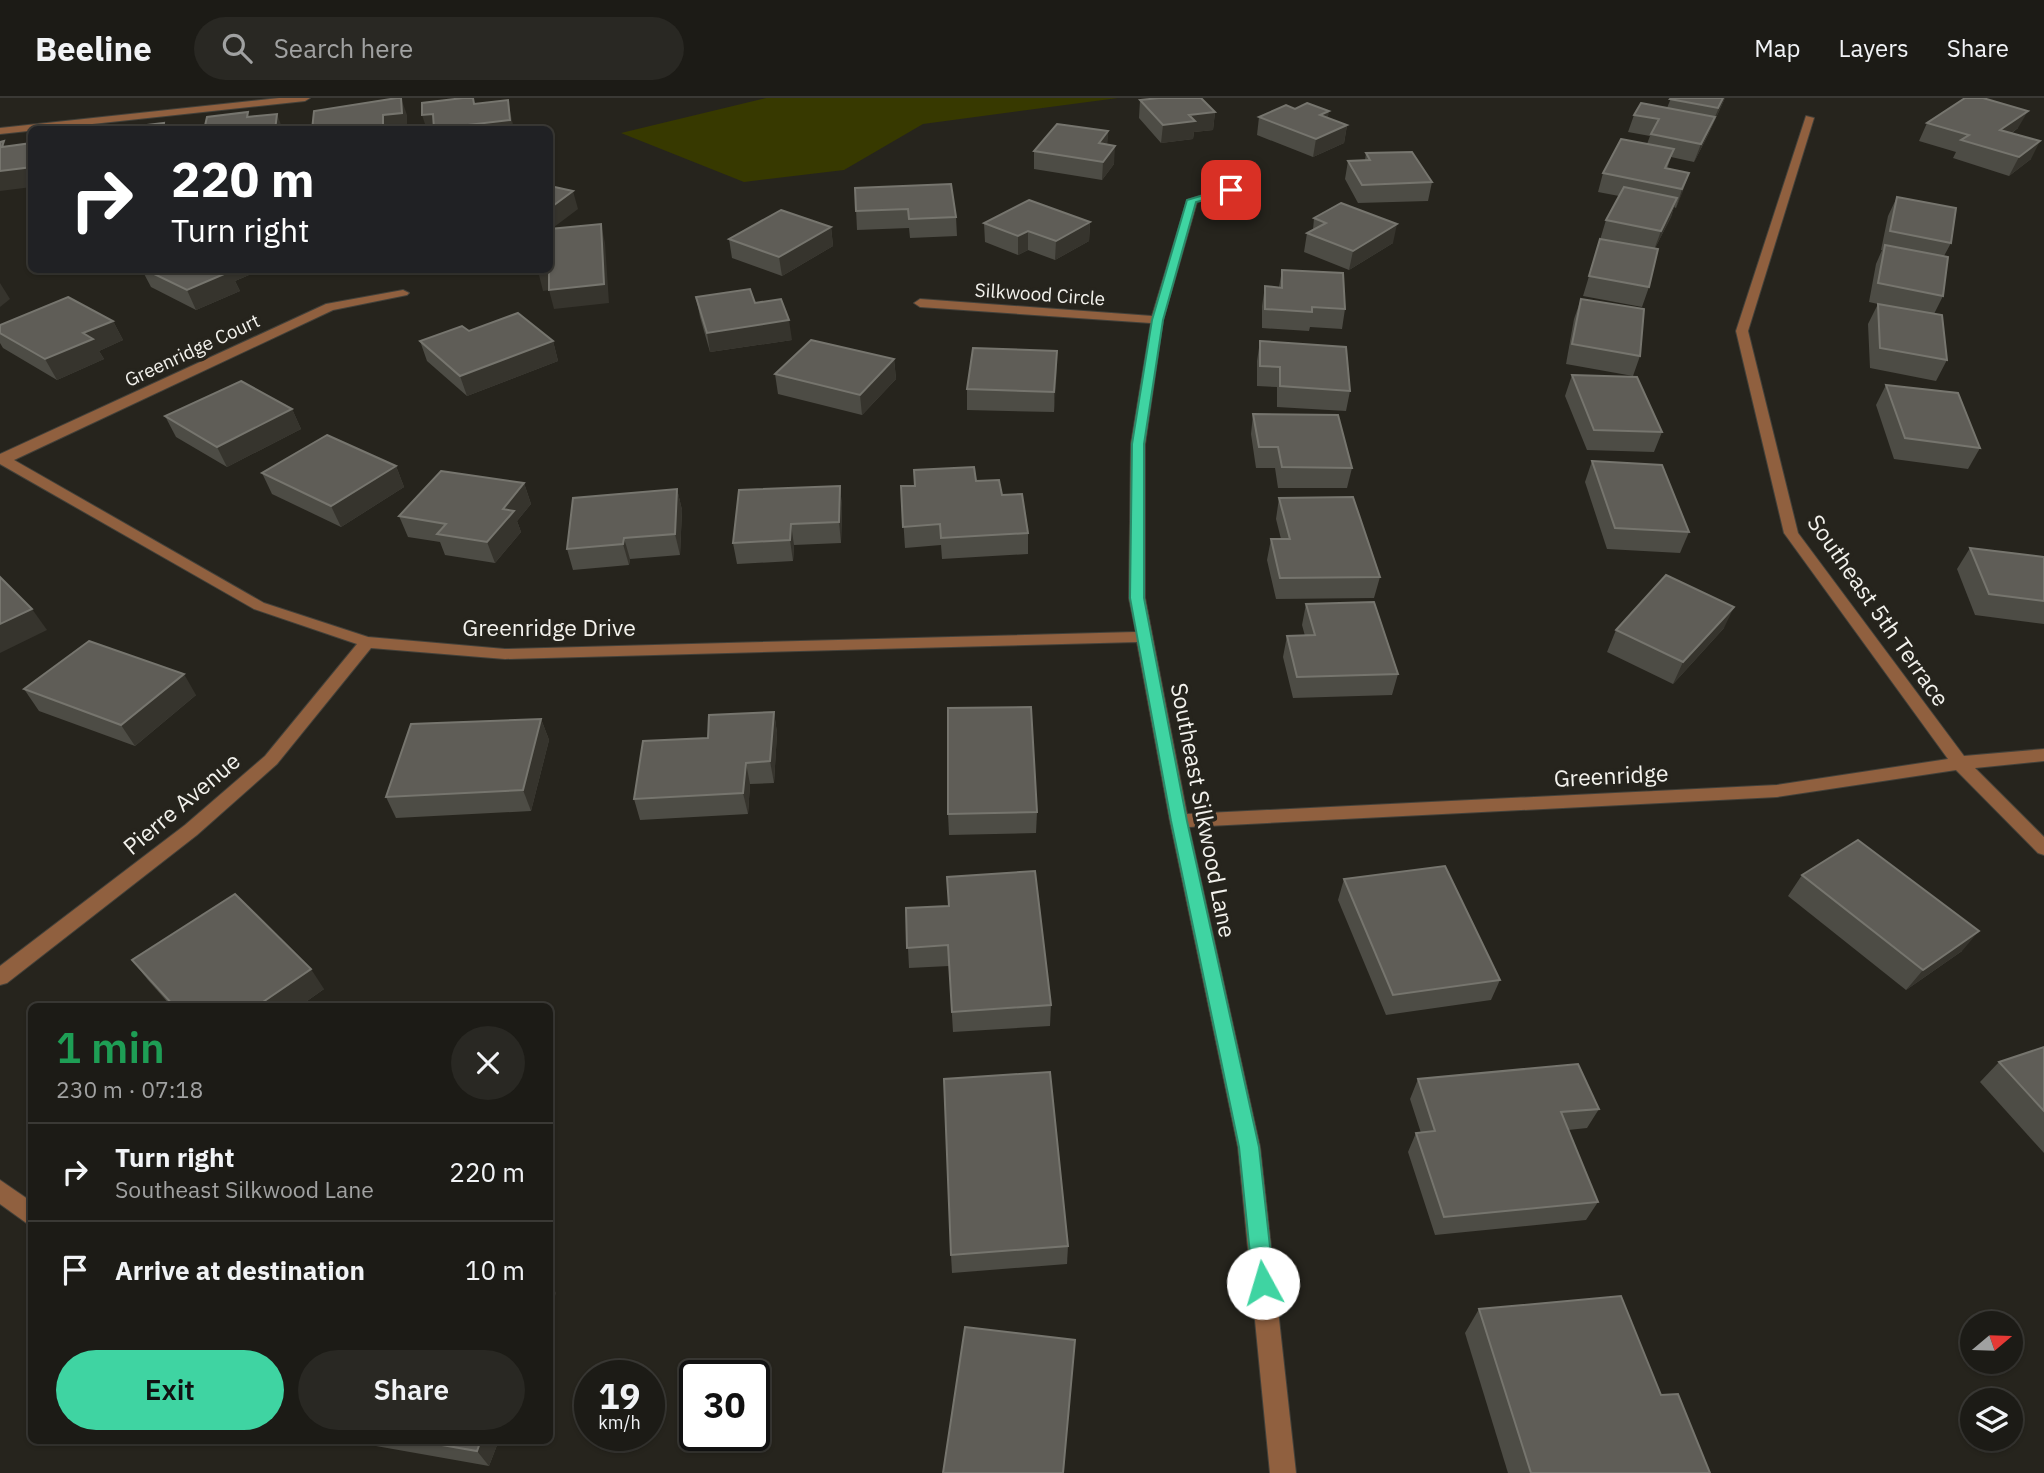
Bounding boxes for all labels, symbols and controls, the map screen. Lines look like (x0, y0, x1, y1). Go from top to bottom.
search box (194, 17, 684, 80)
text: Beeline (35, 27, 152, 70)
icon: search (218, 29, 256, 67)
text: Search here (274, 31, 413, 65)
text: Map (1754, 32, 1801, 64)
text: Layers (1839, 32, 1909, 64)
text: Share (1947, 32, 2009, 64)
text: 220 m (171, 147, 315, 210)
icon: right (56, 154, 147, 245)
pin (1201, 160, 1261, 220)
icon: arrive (1212, 171, 1250, 209)
text: Turn right (171, 209, 309, 251)
street label: Silkwood Circle (974, 277, 1106, 311)
street label: Greenridge Court (121, 308, 263, 392)
street label: Southeast 5th Terrace (1801, 508, 1957, 712)
street label: Greenridge Drive (462, 612, 636, 642)
street label: Southeast Silkwood Lane (1165, 680, 1243, 940)
street label: Pierre Avenue (116, 745, 246, 861)
street label: Greenridge (1553, 757, 1669, 793)
text: 1 min (56, 1020, 165, 1075)
button: close (451, 1026, 525, 1100)
text: 230 m · 07:18 (56, 1074, 203, 1104)
text: Turn right (115, 1140, 234, 1174)
icon: right (56, 1153, 94, 1191)
text: 220 m (449, 1155, 525, 1189)
text: Southeast Silkwood Lane (115, 1174, 374, 1204)
position arrow (1226, 1246, 1300, 1320)
icon: arrive (56, 1251, 94, 1289)
text: Arrive at destination (115, 1253, 365, 1287)
text: 10 m (465, 1253, 525, 1287)
north arrow (1960, 1311, 2023, 1374)
map controls (1960, 1311, 2023, 1451)
button: Exit (56, 1350, 284, 1430)
button: Share (298, 1350, 525, 1430)
speed limit sign: 30 (679, 1360, 770, 1451)
text: 19 (598, 1373, 641, 1419)
button: layers (1960, 1388, 2023, 1451)
text: km/h (598, 1411, 641, 1434)

